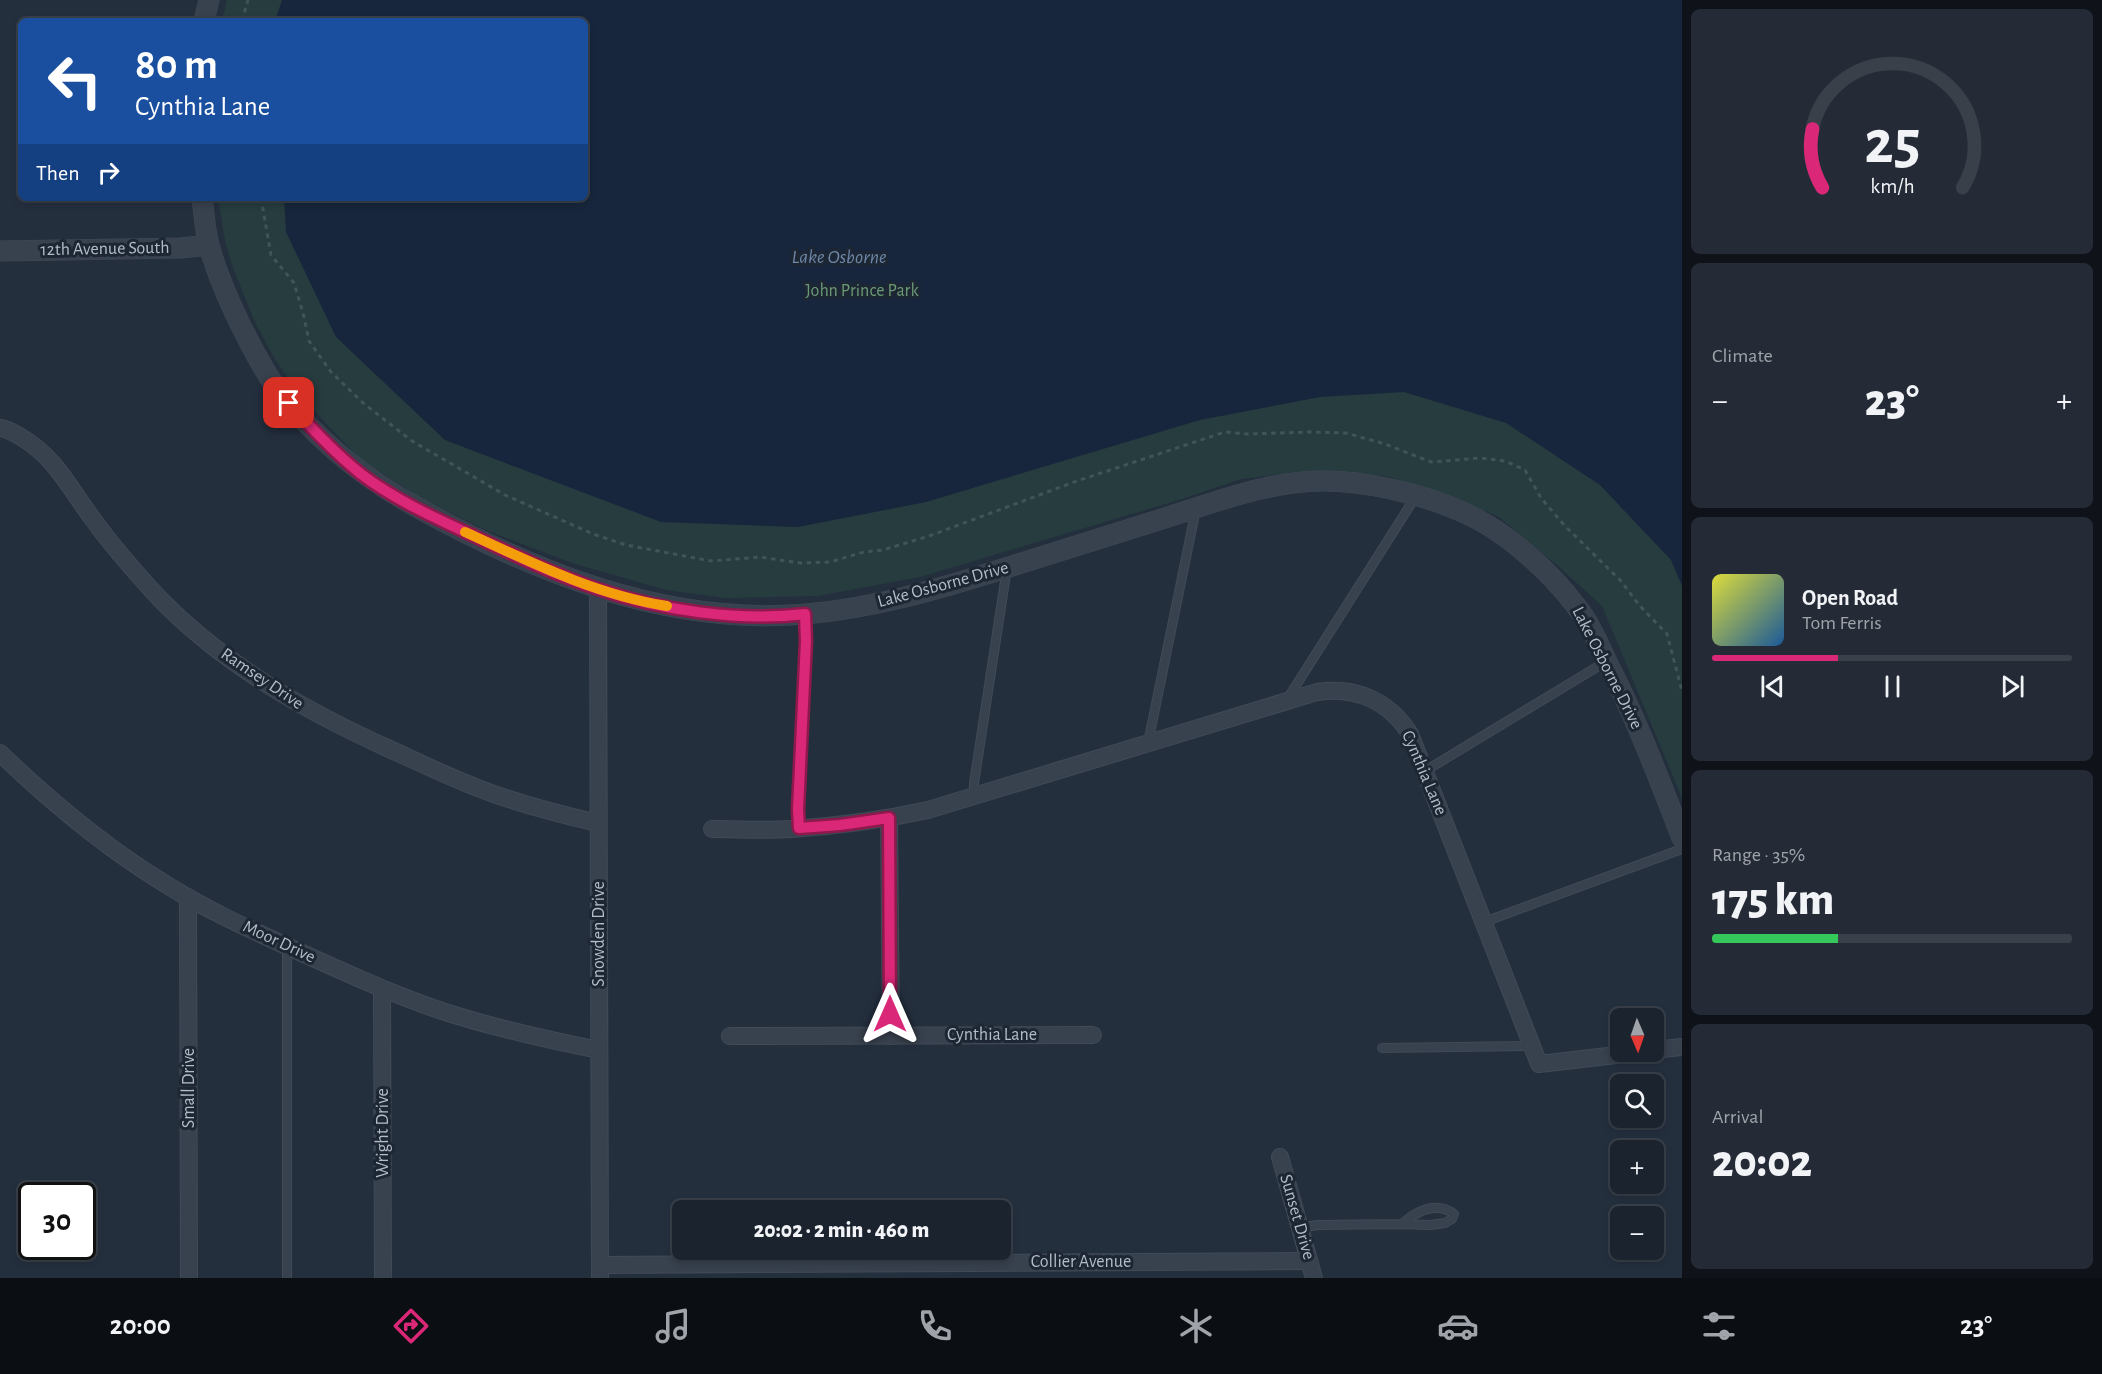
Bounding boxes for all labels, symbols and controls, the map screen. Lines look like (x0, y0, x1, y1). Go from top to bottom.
icon: left (36, 42, 114, 120)
text: 80 m (135, 44, 218, 86)
text: Cynthia Lane (135, 93, 270, 120)
text: 25 (1864, 113, 1920, 175)
icon: right (92, 156, 125, 189)
text: Then (36, 162, 80, 184)
text: km/h (1870, 177, 1914, 198)
street label: 12th Avenue South (40, 239, 170, 259)
water label: Lake Osborne (791, 247, 887, 267)
park label: John Prince Park (805, 282, 919, 300)
text: Climate (1712, 346, 1773, 366)
pin (263, 377, 314, 428)
text: 23° (1865, 379, 1919, 424)
text: − (1712, 385, 1728, 418)
text: + (2056, 385, 2072, 418)
icon: arrive (272, 386, 305, 419)
street label: Lake Osborne Drive (876, 559, 1010, 611)
text: Open Road (1802, 587, 1898, 609)
street label: Lake Osborne Drive (1568, 604, 1646, 732)
text: Tom Ferris (1802, 613, 1882, 633)
street label: Ramsey Drive (217, 645, 307, 713)
icon: previous (1756, 670, 1789, 703)
icon: pause (1876, 670, 1909, 703)
icon: next (1996, 670, 2029, 703)
street label: Cynthia Lane (1398, 728, 1450, 818)
text: Range · 35% (1712, 845, 1805, 865)
text: 175 km (1712, 878, 1834, 923)
street label: Snowden Drive (590, 881, 608, 987)
street label: Moor Drive (240, 917, 318, 967)
position arrow (858, 982, 922, 1046)
north arrow (1610, 1008, 1664, 1062)
map controls (1610, 1008, 1664, 1260)
street label: Cynthia Lane (947, 1026, 1037, 1044)
street label: Small Drive (180, 1048, 198, 1128)
button: search (1610, 1074, 1664, 1128)
street label: Wright Drive (374, 1088, 392, 1178)
text: Arrival (1712, 1107, 1763, 1127)
button: + (1610, 1140, 1664, 1194)
text: 20:02 (1712, 1140, 1812, 1185)
street label: Sunset Drive (1276, 1172, 1318, 1262)
speed limit sign: 30 (18, 1182, 96, 1260)
button: − (1610, 1206, 1664, 1260)
text: 20:02 · 2 min · 460 m (754, 1219, 929, 1241)
street label: Collier Avenue (1031, 1253, 1131, 1271)
icon: directions (390, 1305, 432, 1347)
icon: music (652, 1305, 694, 1347)
icon: phone (914, 1305, 956, 1347)
icon: climate (1175, 1305, 1217, 1347)
icon: car (1437, 1305, 1479, 1347)
icon: filters (1698, 1305, 1740, 1347)
text: 20:00 (110, 1312, 171, 1339)
text: 23° (1960, 1312, 1992, 1339)

